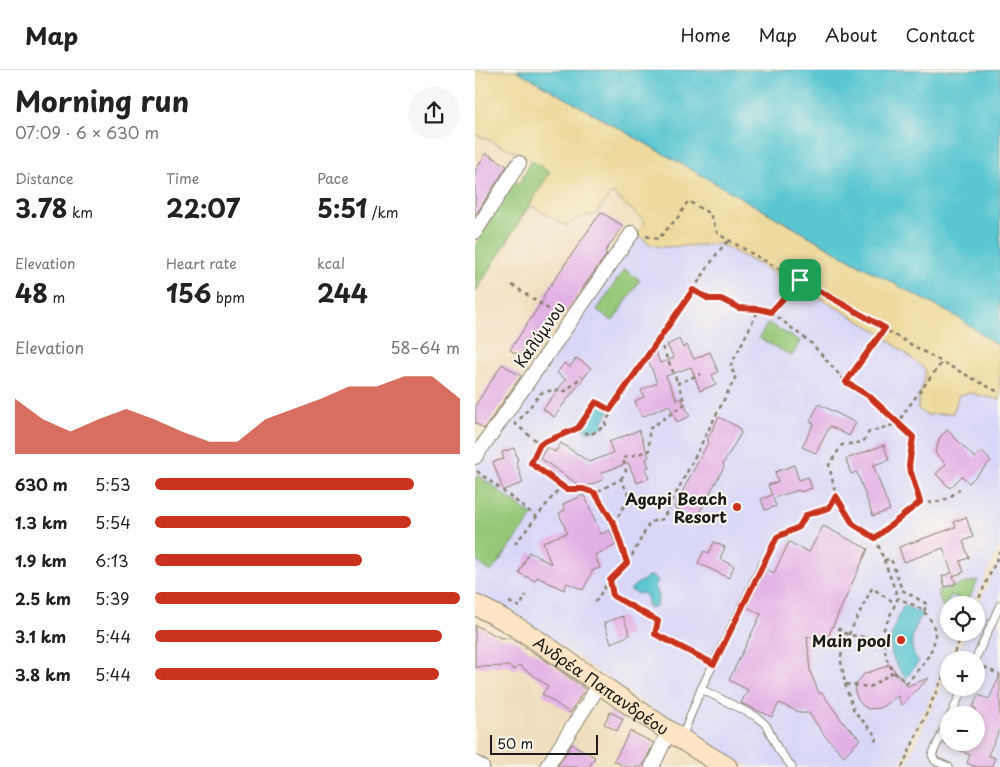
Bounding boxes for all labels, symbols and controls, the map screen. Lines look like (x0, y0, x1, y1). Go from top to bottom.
text: Map (25, 17, 78, 53)
text: Home (680, 21, 730, 48)
text: Map (758, 21, 797, 48)
text: About (825, 21, 877, 48)
text: Contact (905, 21, 975, 48)
text: Morning run (15, 79, 189, 122)
button: share (408, 87, 460, 139)
text: 07:09 · 6 × 630 m (15, 120, 159, 144)
text: Distance (15, 168, 74, 189)
text: Time (166, 168, 199, 189)
text: Pace (317, 168, 349, 189)
text: 3.78 (15, 189, 68, 227)
text: 22:07 (166, 189, 240, 227)
text: 5:51 (317, 189, 367, 227)
text: km (68, 202, 93, 223)
text: /km (367, 202, 399, 223)
text: Elevation (15, 253, 75, 274)
text: Heart rate (166, 253, 237, 274)
text: kcal (317, 253, 345, 274)
pin (779, 259, 821, 301)
icon: arrive (786, 266, 814, 294)
text: 48 (15, 274, 48, 312)
text: 156 (166, 274, 211, 312)
text: 244 (317, 274, 368, 312)
text: m (48, 287, 65, 308)
text: bpm (211, 287, 245, 308)
street label: Καλύμνου (508, 296, 570, 372)
text: Elevation (15, 335, 84, 359)
text: 58–64 m (390, 335, 460, 359)
text: 630 m (15, 472, 68, 496)
text: 5:53 (95, 472, 130, 496)
place label: Agapi Beach Resort (625, 486, 727, 528)
marker: Agapi Beach Resort (731, 501, 743, 513)
text: 1.3 km (15, 510, 67, 534)
text: 5:54 (95, 510, 131, 534)
text: 1.9 km (15, 548, 67, 572)
text: 6:13 (95, 548, 129, 572)
text: 2.5 km (15, 586, 71, 610)
text: 5:39 (95, 586, 129, 610)
map controls (940, 596, 985, 751)
button: locate (940, 596, 985, 641)
text: 3.1 km (15, 624, 66, 648)
text: 5:44 (95, 624, 131, 648)
place label: Main pool (812, 628, 891, 652)
street label: Ανδρέα Παπανδρέου (529, 630, 674, 740)
marker: Main pool (895, 634, 907, 646)
button: + (940, 651, 985, 696)
text: 3.8 km (15, 662, 71, 686)
text: 5:44 (95, 662, 131, 686)
button: − (940, 706, 985, 751)
scale bar (490, 732, 597, 755)
text: 50 m (497, 733, 533, 754)

